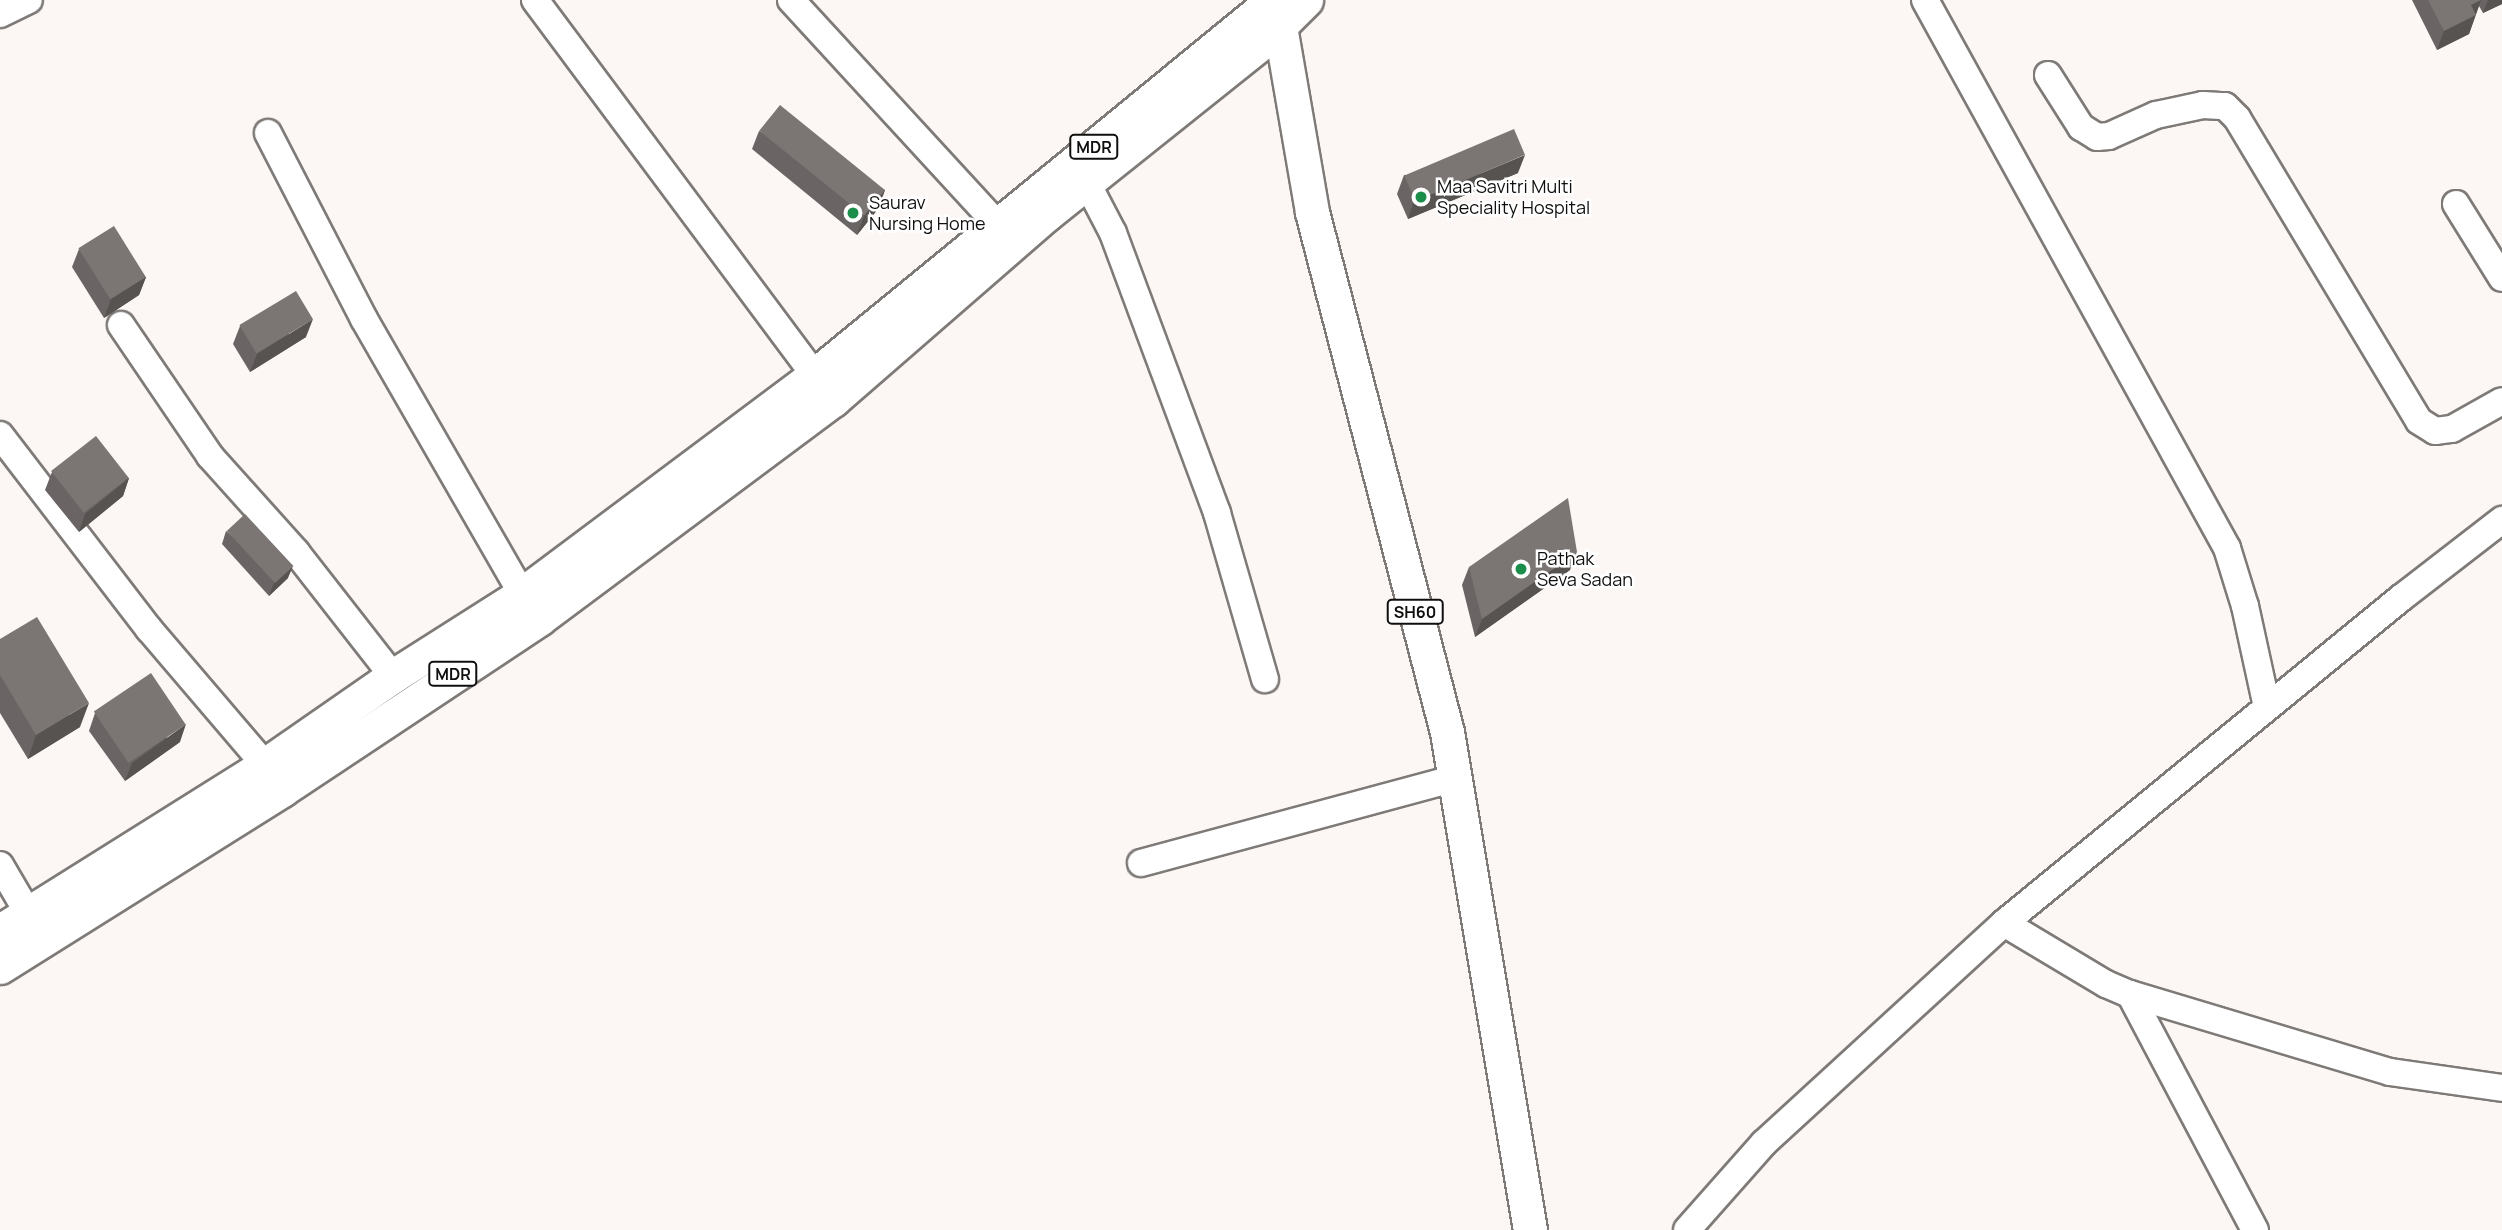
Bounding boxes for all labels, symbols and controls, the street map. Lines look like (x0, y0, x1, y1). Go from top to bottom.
road number: MDR (1068, 134, 1120, 160)
place label: Maa Savitri Multi Speciality Hospital (1437, 176, 1590, 218)
marker: Maa Savitri Multi Speciality Hospital (1411, 187, 1431, 207)
place label: Saurav Nursing Home (869, 192, 985, 234)
marker: Saurav Nursing Home (843, 203, 863, 223)
place label: Pathak Seva Sadan (1537, 548, 1633, 590)
marker: Pathak Seva Sadan (1511, 559, 1531, 579)
road number: SH60 (1385, 600, 1445, 624)
road number: MDR (427, 662, 479, 687)

